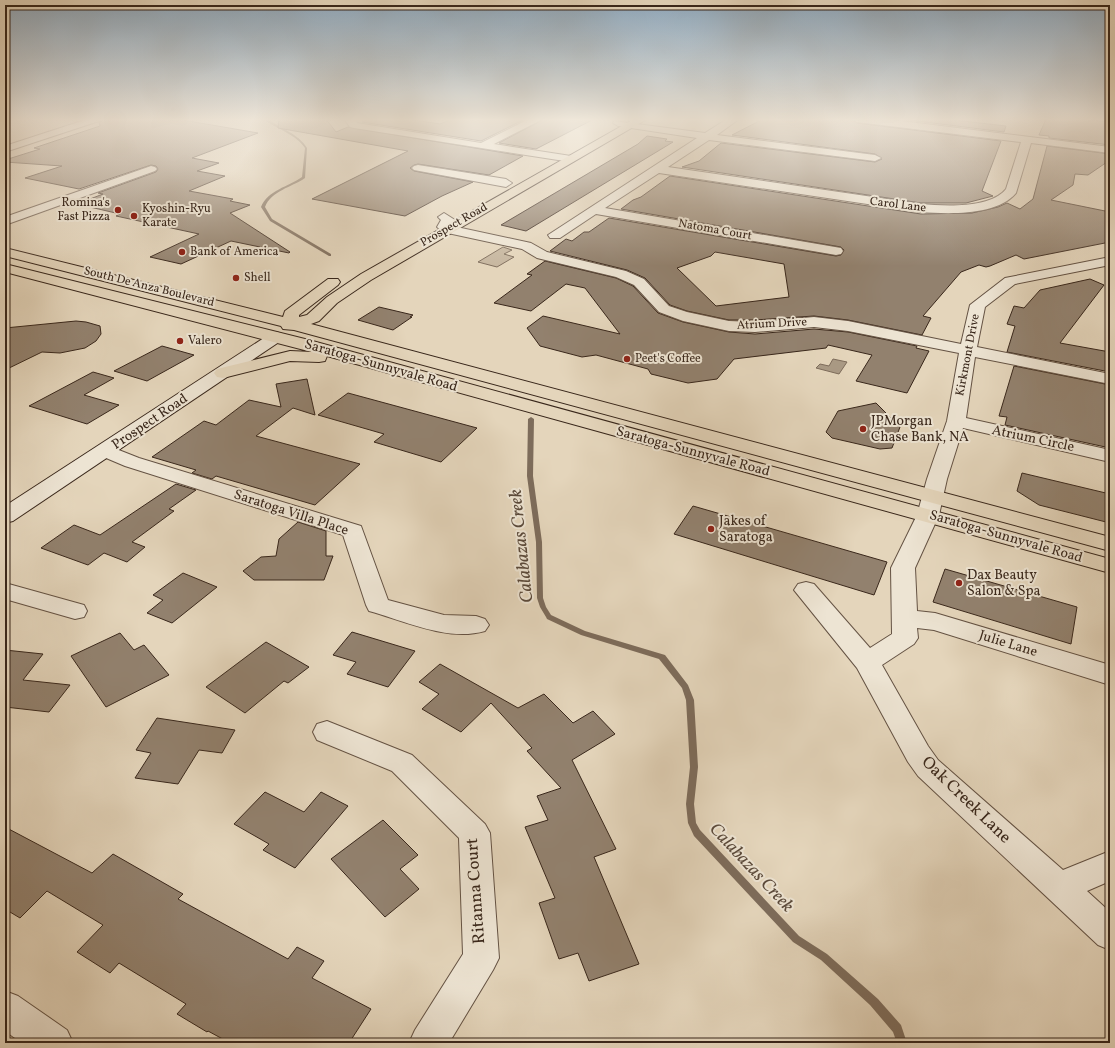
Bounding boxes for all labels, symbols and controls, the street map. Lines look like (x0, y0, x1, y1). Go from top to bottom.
street label: Carol Lane (869, 194, 927, 216)
place label: Romina's Fast Pizza (58, 195, 110, 225)
street label: Prospect Road (417, 199, 491, 251)
place label: Kyoshin-Ryu Karate (142, 201, 211, 231)
marker: Romina's Fast Pizza (113, 205, 123, 215)
marker: Kyoshin-Ryu Karate (129, 211, 139, 221)
street label: Natoma Court (677, 216, 753, 244)
place label: Bank of America (190, 244, 278, 260)
marker: Bank of America (177, 247, 187, 257)
street label: South De Anza Boulevard (82, 263, 216, 311)
place label: Shell (244, 270, 271, 286)
marker: Shell (231, 273, 241, 283)
street label: Kirkmont Drive (952, 312, 984, 397)
street label: Atrium Drive (737, 314, 808, 334)
place label: Valero (188, 333, 222, 349)
street label: Saratoga-Sunnyvale Road (302, 335, 460, 397)
marker: Valero (175, 336, 185, 346)
place label: Peet's Coffee (635, 351, 701, 367)
marker: Peet's Coffee (622, 354, 632, 364)
street label: Prospect Road (108, 390, 192, 454)
place label: JPMorgan Chase Bank, NA (871, 412, 969, 447)
street label: Atrium Circle (990, 421, 1076, 457)
street label: Saratoga-Sunnyvale Road (614, 422, 772, 482)
marker: JPMorgan Chase Bank, NA (858, 424, 868, 434)
street label: Saratoga Villa Place (231, 485, 351, 541)
water label: Calabazas Creek (504, 488, 540, 604)
street label: Saratoga-Sunnyvale Road (927, 506, 1085, 568)
place label: Jakes of Saratoga (719, 512, 773, 547)
marker: Jakes of Saratoga (706, 524, 716, 534)
place label: Dax Beauty Salon & Spa (967, 566, 1040, 601)
marker: Dax Beauty Salon & Spa (954, 578, 964, 588)
street label: Julie Lane (976, 626, 1040, 662)
street label: Oak Creek Lane (916, 751, 1016, 849)
water label: Calabazas Creek (703, 818, 799, 918)
street label: Ritanna Court (461, 837, 491, 945)

